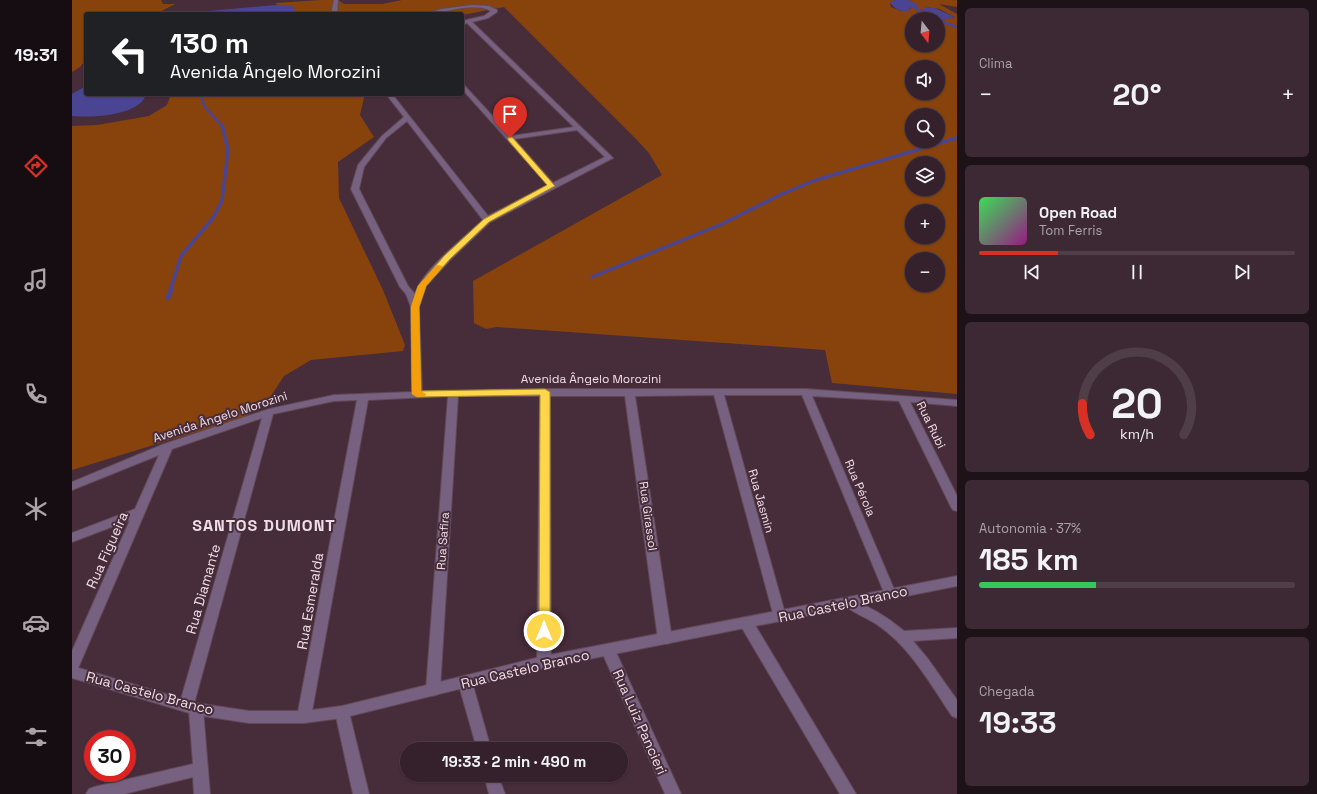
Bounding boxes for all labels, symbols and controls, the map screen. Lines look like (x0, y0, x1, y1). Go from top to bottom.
north arrow (905, 12, 945, 52)
map controls (905, 12, 945, 292)
text: 130 m (170, 25, 249, 61)
icon: left (104, 28, 156, 80)
text: 19:31 (14, 43, 58, 66)
text: Clima (979, 55, 1012, 72)
text: Avenida Ângelo Morozini (170, 60, 381, 83)
button: sound (905, 60, 945, 100)
text: 20° (1112, 75, 1162, 114)
text: − (979, 80, 993, 108)
text: + (1281, 80, 1295, 108)
pin (493, 97, 527, 138)
icon: arrive (499, 103, 521, 125)
button: search (905, 108, 945, 148)
icon: directions (22, 152, 50, 180)
button: layers (905, 156, 945, 196)
text: Open Road (1039, 203, 1117, 222)
button: + (905, 204, 945, 244)
text: Tom Ferris (1039, 222, 1102, 239)
button: − (905, 252, 945, 292)
icon: previous (1021, 261, 1043, 283)
icon: pause (1126, 261, 1148, 283)
icon: next (1231, 261, 1253, 283)
icon: music (22, 266, 50, 294)
street label: Avenida Ângelo Morozini (521, 371, 661, 387)
text: 20 (1111, 377, 1163, 430)
icon: phone (22, 380, 50, 408)
street label: Avenida Ângelo Morozini (151, 388, 289, 446)
street label: Rua Rubi (913, 399, 949, 451)
text: km/h (1120, 425, 1154, 443)
street label: Rua Pérola (841, 457, 879, 519)
street label: Rua Jasmin (744, 467, 778, 535)
street label: Rua Girassol (635, 480, 661, 552)
icon: climate (22, 495, 50, 523)
street label: Rua Figueira (82, 509, 132, 591)
street label: Rua Safira (433, 511, 453, 570)
district label: SANTOS DUMONT (192, 515, 336, 536)
text: Autonomia · 37% (979, 520, 1081, 537)
text: 185 km (979, 540, 1079, 579)
street label: Rua Diamante (182, 542, 224, 636)
street label: Rua Esmeralda (293, 551, 327, 651)
street label: Rua Castelo Branco (777, 582, 909, 626)
icon: car (22, 609, 50, 637)
position arrow (523, 610, 565, 652)
street label: Rua Castelo Branco (459, 645, 591, 693)
street label: Rua Castelo Branco (84, 667, 216, 719)
street label: Rua Luiz Pancieri (609, 667, 671, 777)
text: Chegada (979, 683, 1035, 700)
text: 19:33 (979, 703, 1057, 742)
icon: filters (22, 723, 50, 751)
speed limit sign: 30 (84, 730, 136, 782)
text: 19:33 · 2 min · 490 m (442, 752, 586, 771)

